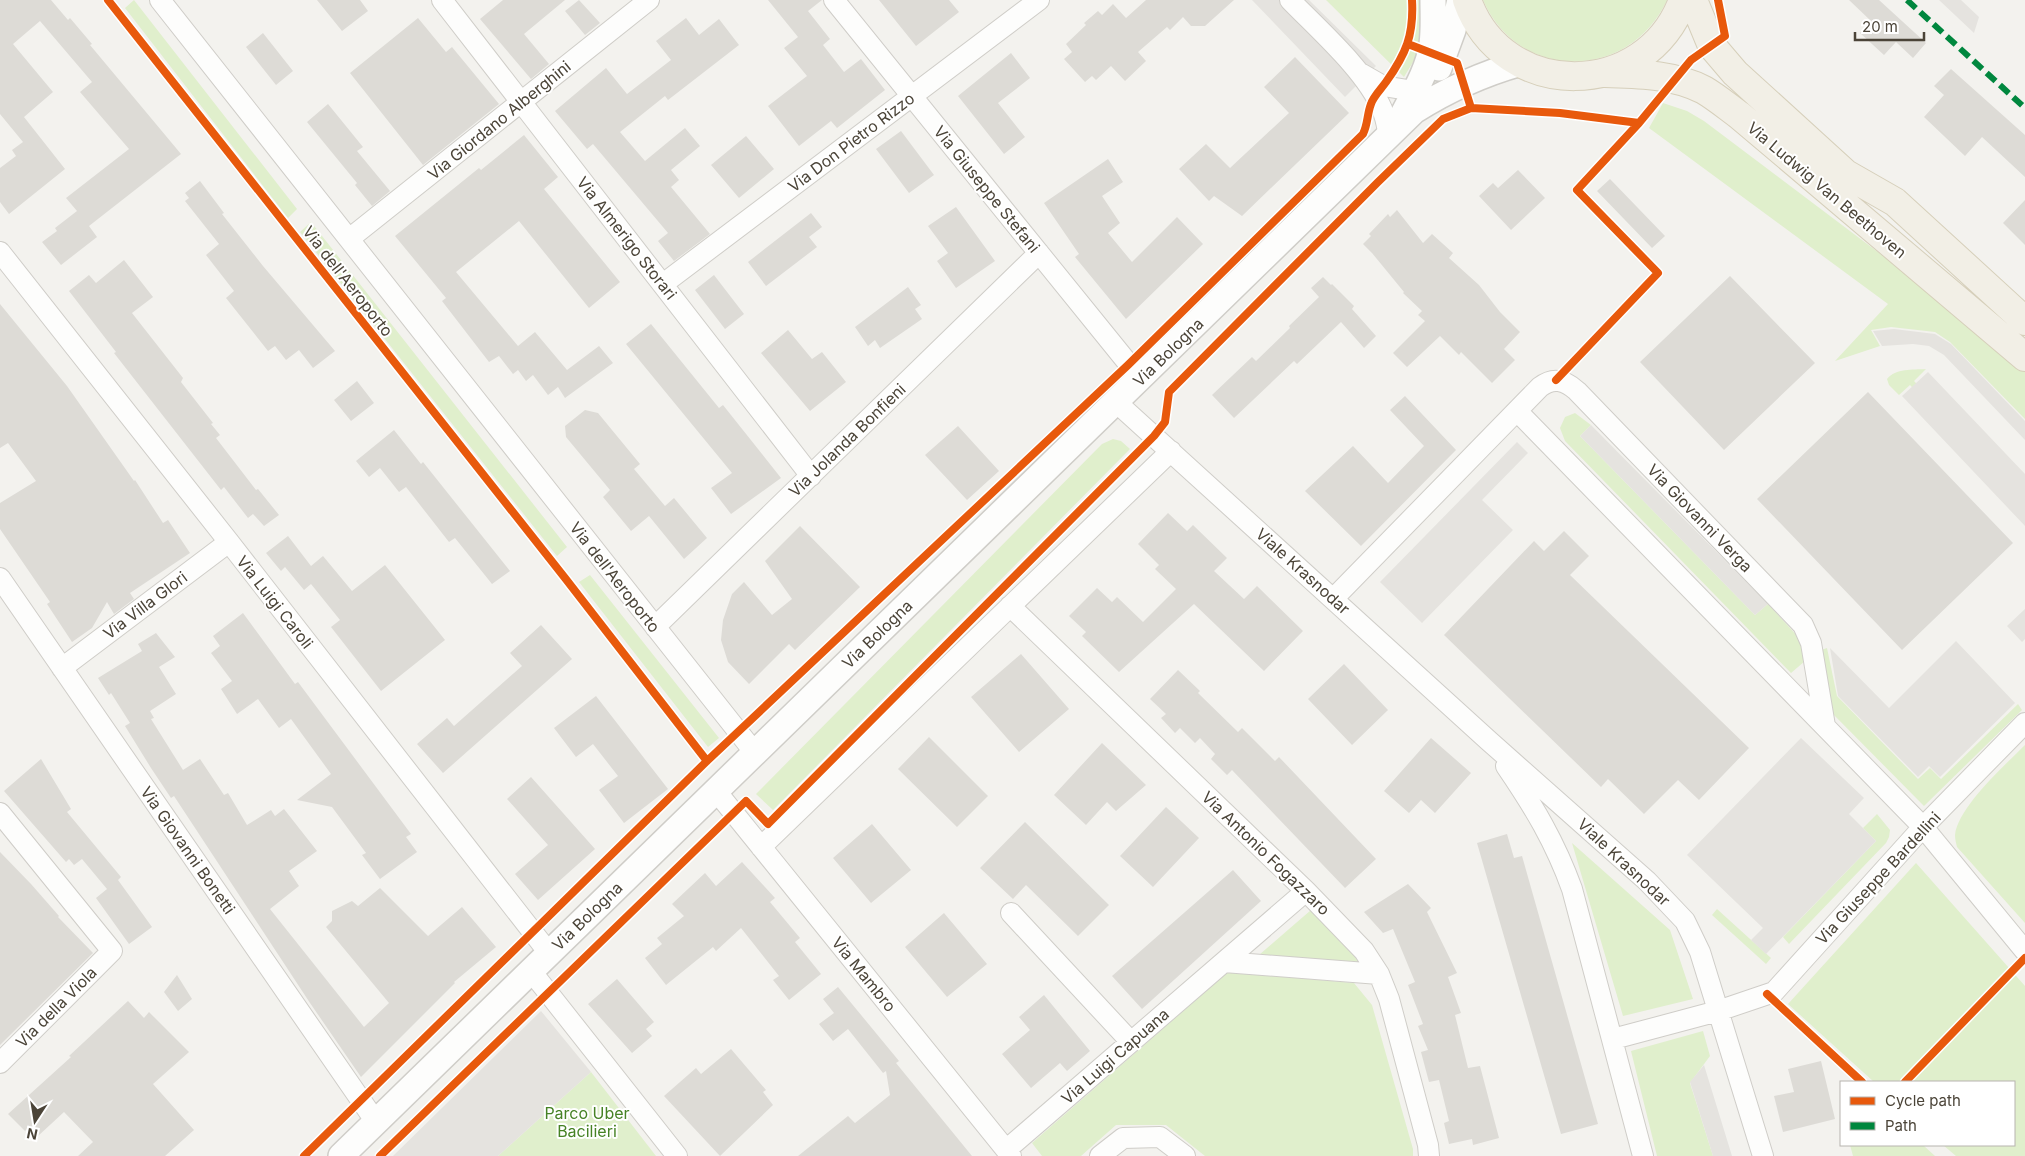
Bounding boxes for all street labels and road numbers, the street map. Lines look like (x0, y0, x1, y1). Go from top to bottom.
street label: Via Giordano Alberghini (423, 56, 575, 184)
street label: Via Don Pietro Rizzo (784, 88, 918, 196)
street label: Via Ludwig Van Beethoven (1743, 118, 1911, 262)
street label: Via Giuseppe Stefani (930, 121, 1044, 257)
street label: Via Almerigo Storari (573, 172, 681, 304)
street label: Via dell'Aeroporto (299, 222, 397, 340)
street label: Via Bologna (1129, 313, 1207, 391)
street label: Via Jolanda Bonfieni (784, 379, 910, 501)
street label: Via Giovanni Verga (1643, 460, 1757, 576)
street label: Via dell'Aeroporto (566, 518, 664, 636)
street label: Viale Krasnodar (1252, 524, 1354, 618)
street label: Via Luigi Caroli (232, 551, 318, 653)
street label: Via Villa Glori (99, 567, 191, 643)
street label: Via Bologna (838, 595, 916, 673)
street label: Via Giovanni Bonetti (136, 782, 240, 918)
street label: Via Antonio Fogazzaro (1198, 787, 1334, 919)
street label: Via Giuseppe Bardellini (1811, 807, 1945, 949)
street label: Viale Krasnodar (1573, 814, 1675, 910)
street label: Via Bologna (548, 877, 626, 955)
street label: Via Mambro (828, 932, 900, 1016)
street label: Via della Viola (11, 962, 101, 1052)
street label: Via Luigi Capuana (1057, 1004, 1173, 1108)

